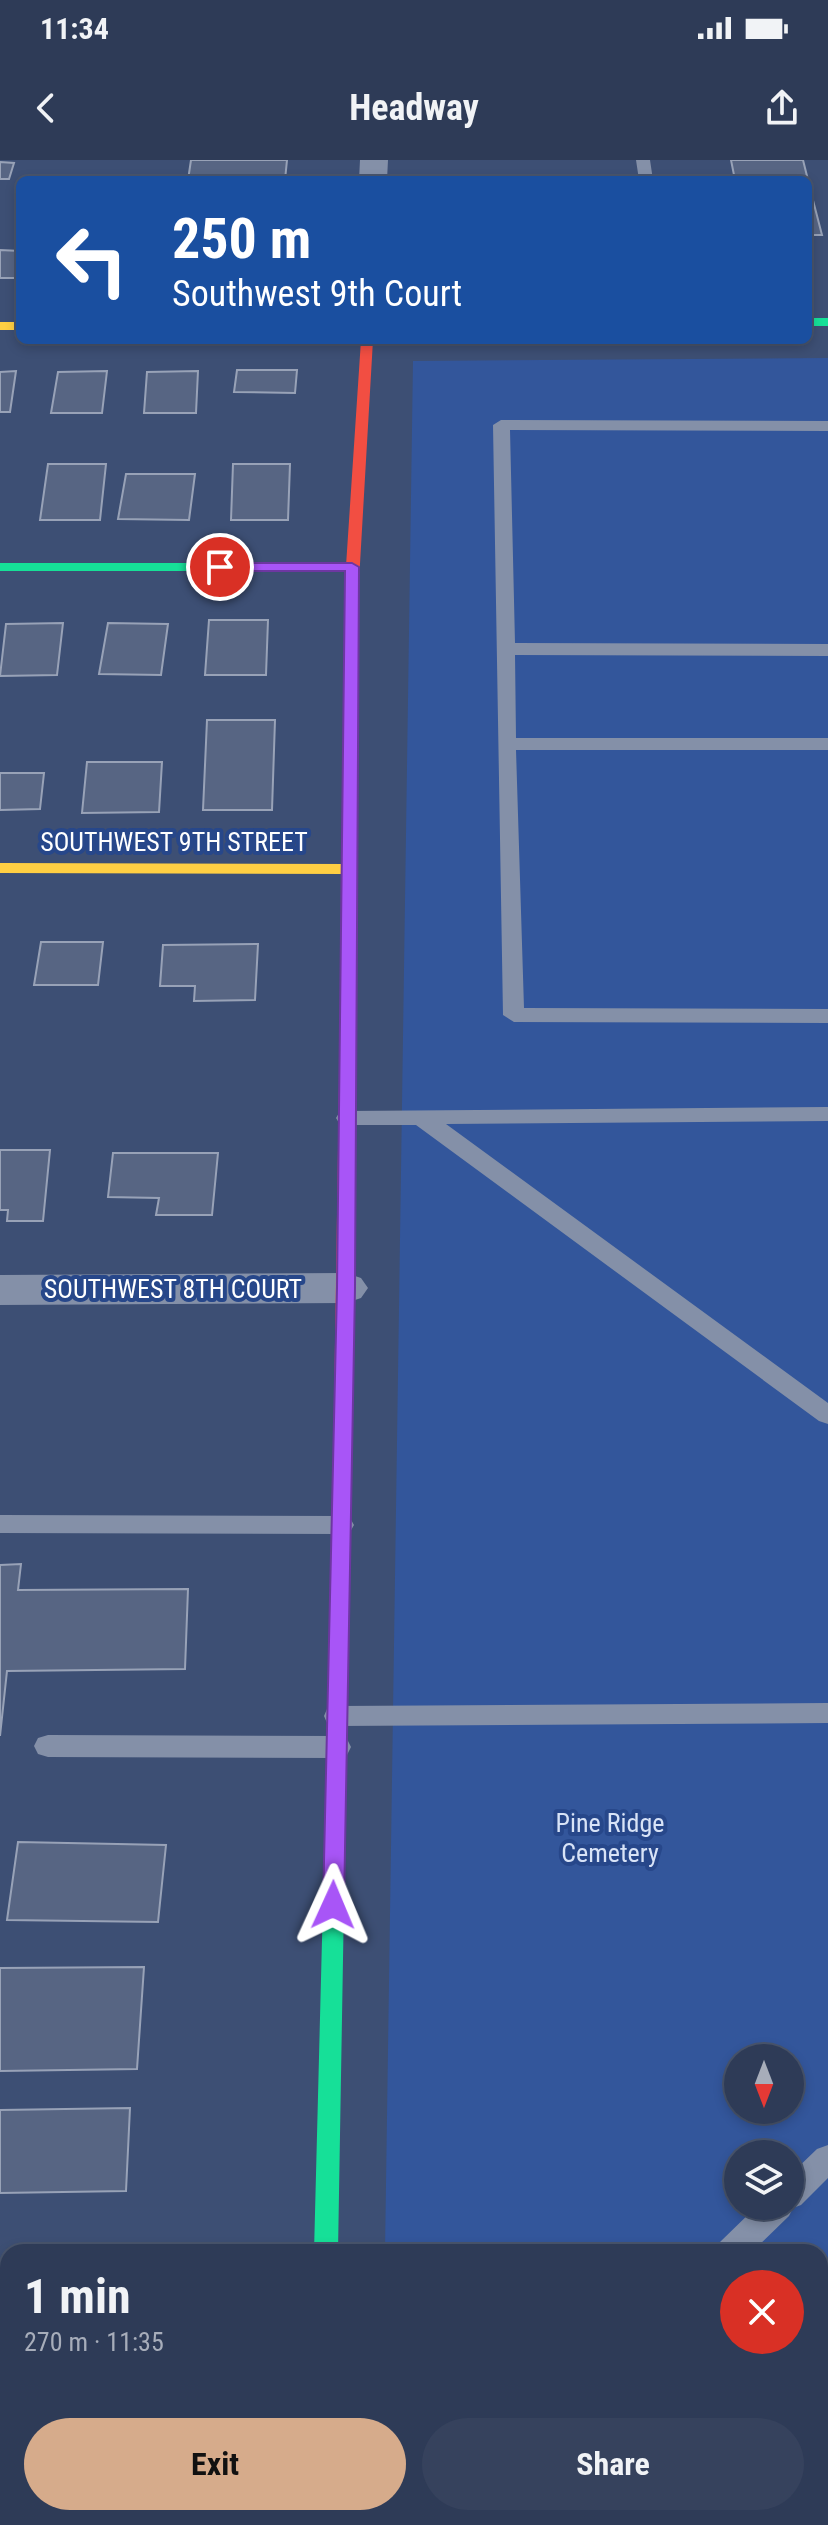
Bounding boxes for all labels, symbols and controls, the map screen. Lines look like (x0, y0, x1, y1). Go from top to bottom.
text: 11:34 (40, 11, 109, 46)
icon: back (24, 86, 68, 130)
icon: share (760, 86, 804, 130)
text: Headway (349, 87, 479, 129)
text: 250 m (172, 206, 311, 272)
icon: left (40, 208, 144, 312)
text: Southwest 9th Court (172, 273, 462, 315)
pin (186, 533, 254, 601)
icon: arrive (198, 545, 242, 589)
street label: SOUTHWEST 9TH STREET (40, 827, 308, 857)
street label: SOUTHWEST 8TH COURT (44, 1274, 302, 1304)
park label: Pine Ridge Cemetery (556, 1808, 664, 1868)
position arrow (291, 1863, 375, 1947)
north arrow (724, 2044, 804, 2124)
map controls (724, 2044, 804, 2220)
button: layers (724, 2140, 804, 2220)
text: 1 min (24, 2268, 131, 2325)
button: close (720, 2270, 804, 2354)
text: 270 m · 11:35 (24, 2327, 164, 2357)
button: Exit (24, 2418, 406, 2510)
button: Share (422, 2418, 804, 2510)

